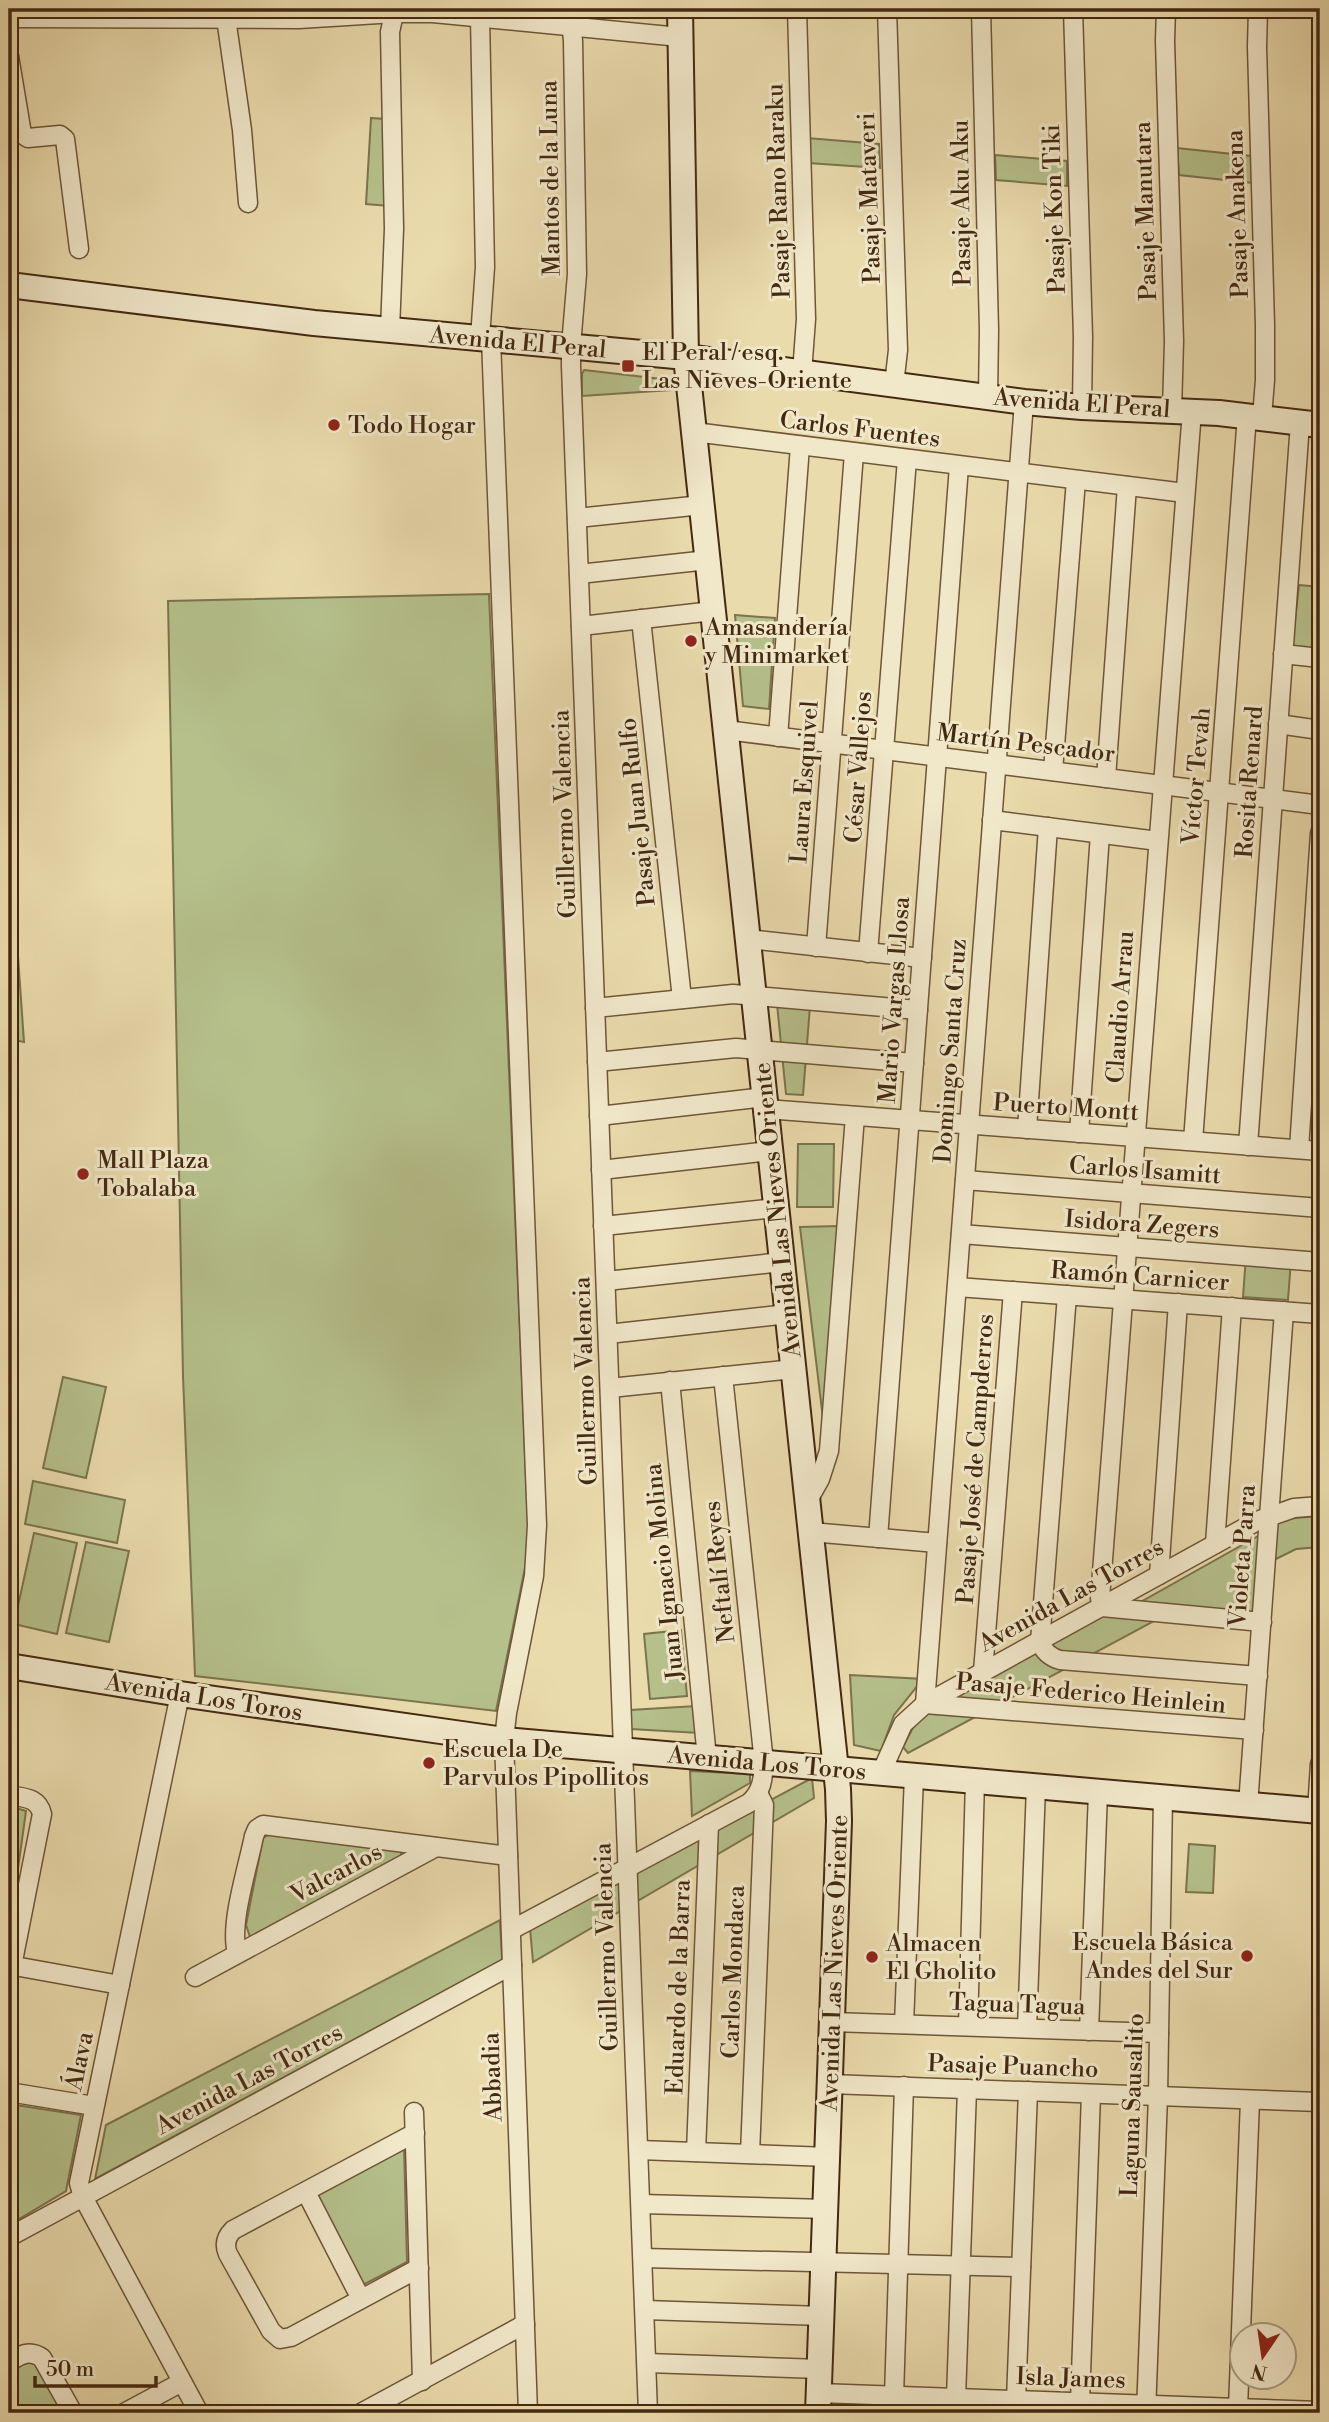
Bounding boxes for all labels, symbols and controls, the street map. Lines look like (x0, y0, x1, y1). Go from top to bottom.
street label: Mantos de la Luna (534, 79, 568, 276)
street label: Pasaje Rano Raraku (760, 82, 798, 299)
street label: Pasaje Mataveri (852, 112, 888, 284)
street label: Pasaje Aku Aku (946, 119, 978, 286)
street label: Pasaje Manutara (1128, 120, 1164, 301)
street label: Pasaje Kon Tiki (1037, 123, 1073, 294)
street label: Pasaje Anakena (1220, 128, 1256, 299)
street label: Avenida El Peral (427, 320, 607, 366)
place label: El Peral / esq. Las Nieves-Oriente (642, 338, 852, 396)
marker: El Peral / esq. Las Nieves-Oriente (620, 358, 636, 374)
street label: Avenida El Peral (992, 383, 1171, 425)
street label: Carlos Fuentes (778, 405, 942, 455)
place label: Todo Hogar (348, 411, 476, 441)
marker: Todo Hogar (326, 417, 342, 433)
place label: Amasandería y Minimarket (704, 613, 850, 671)
marker: Amasandería y Minimarket (683, 633, 699, 649)
street label: César Vallejos (839, 690, 879, 844)
street label: Laura Esquivel (784, 700, 826, 865)
street label: Rosita Renard (1230, 704, 1270, 859)
street label: Víctor Tevah (1176, 706, 1218, 847)
street label: Guillermo Valencia (546, 708, 584, 919)
street label: Pasaje Juan Rulfo (613, 716, 663, 908)
street label: Martín Pescador (935, 718, 1117, 770)
street label: Mario Vargas Llosa (873, 895, 917, 1104)
street label: Claudio Arrau (1101, 929, 1141, 1084)
street label: Domingo Santa Cruz (928, 938, 974, 1164)
street label: Avenida Las Nieves Oriente (748, 1061, 809, 1360)
street label: Puerto Montt (992, 1088, 1140, 1128)
place label: Mall Plaza Tobalaba (97, 1146, 210, 1204)
street label: Carlos Isamitt (1068, 1151, 1222, 1191)
marker: Mall Plaza Tobalaba (75, 1166, 91, 1182)
street label: Isidora Zegers (1064, 1205, 1220, 1245)
street label: Ramón Carnicer (1049, 1256, 1230, 1298)
street label: Guillermo Valencia (567, 1275, 605, 1486)
street label: Pasaje José de Campderros (951, 1313, 1001, 1605)
street label: Juan Ignacio Molina (639, 1461, 691, 1683)
street label: Violeta Parra (1223, 1483, 1263, 1629)
street label: Neftalí Reyes (698, 1499, 742, 1644)
street label: Avenida Las Torres (973, 1533, 1169, 1660)
street label: Avenida Los Toros (102, 1667, 304, 1728)
street label: Pasaje Federico Heinlein (955, 1667, 1227, 1721)
place label: Escuela De Parvulos Pipollitos (443, 1735, 649, 1793)
street label: Avenida Los Toros (665, 1740, 867, 1788)
marker: Escuela De Parvulos Pipollitos (421, 1755, 437, 1771)
street label: Avenida Las Nieves Oriente (815, 1814, 855, 2113)
street label: Valcarlos (285, 1837, 388, 1911)
street label: Guillermo Valencia (588, 1841, 626, 2052)
street label: Eduardo de la Barra (660, 1878, 698, 2095)
street label: Carlos Mondaca (716, 1884, 752, 2059)
place label: Escuela Básica Andes del Sur (1072, 1928, 1234, 1986)
place label: Almacen El Gholito (885, 1929, 997, 1987)
marker: Escuela Básica Andes del Sur (1239, 1948, 1255, 1964)
marker: Almacen El Gholito (864, 1949, 880, 1965)
street label: Tagua Tagua (948, 1988, 1087, 2022)
street label: Laguna Sausalito (1115, 2012, 1151, 2198)
street label: Avenida Las Torres (150, 2018, 348, 2142)
street label: Álava (58, 2028, 101, 2094)
street label: Abbadia (476, 2031, 510, 2123)
street label: Pasaje Puancho (927, 2049, 1099, 2085)
north arrow (1228, 2320, 1298, 2390)
scale bar (35, 2345, 156, 2389)
text: 50 m (46, 2357, 94, 2383)
text: N (1249, 2358, 1269, 2385)
street label: Isla James (1016, 2362, 1126, 2396)

